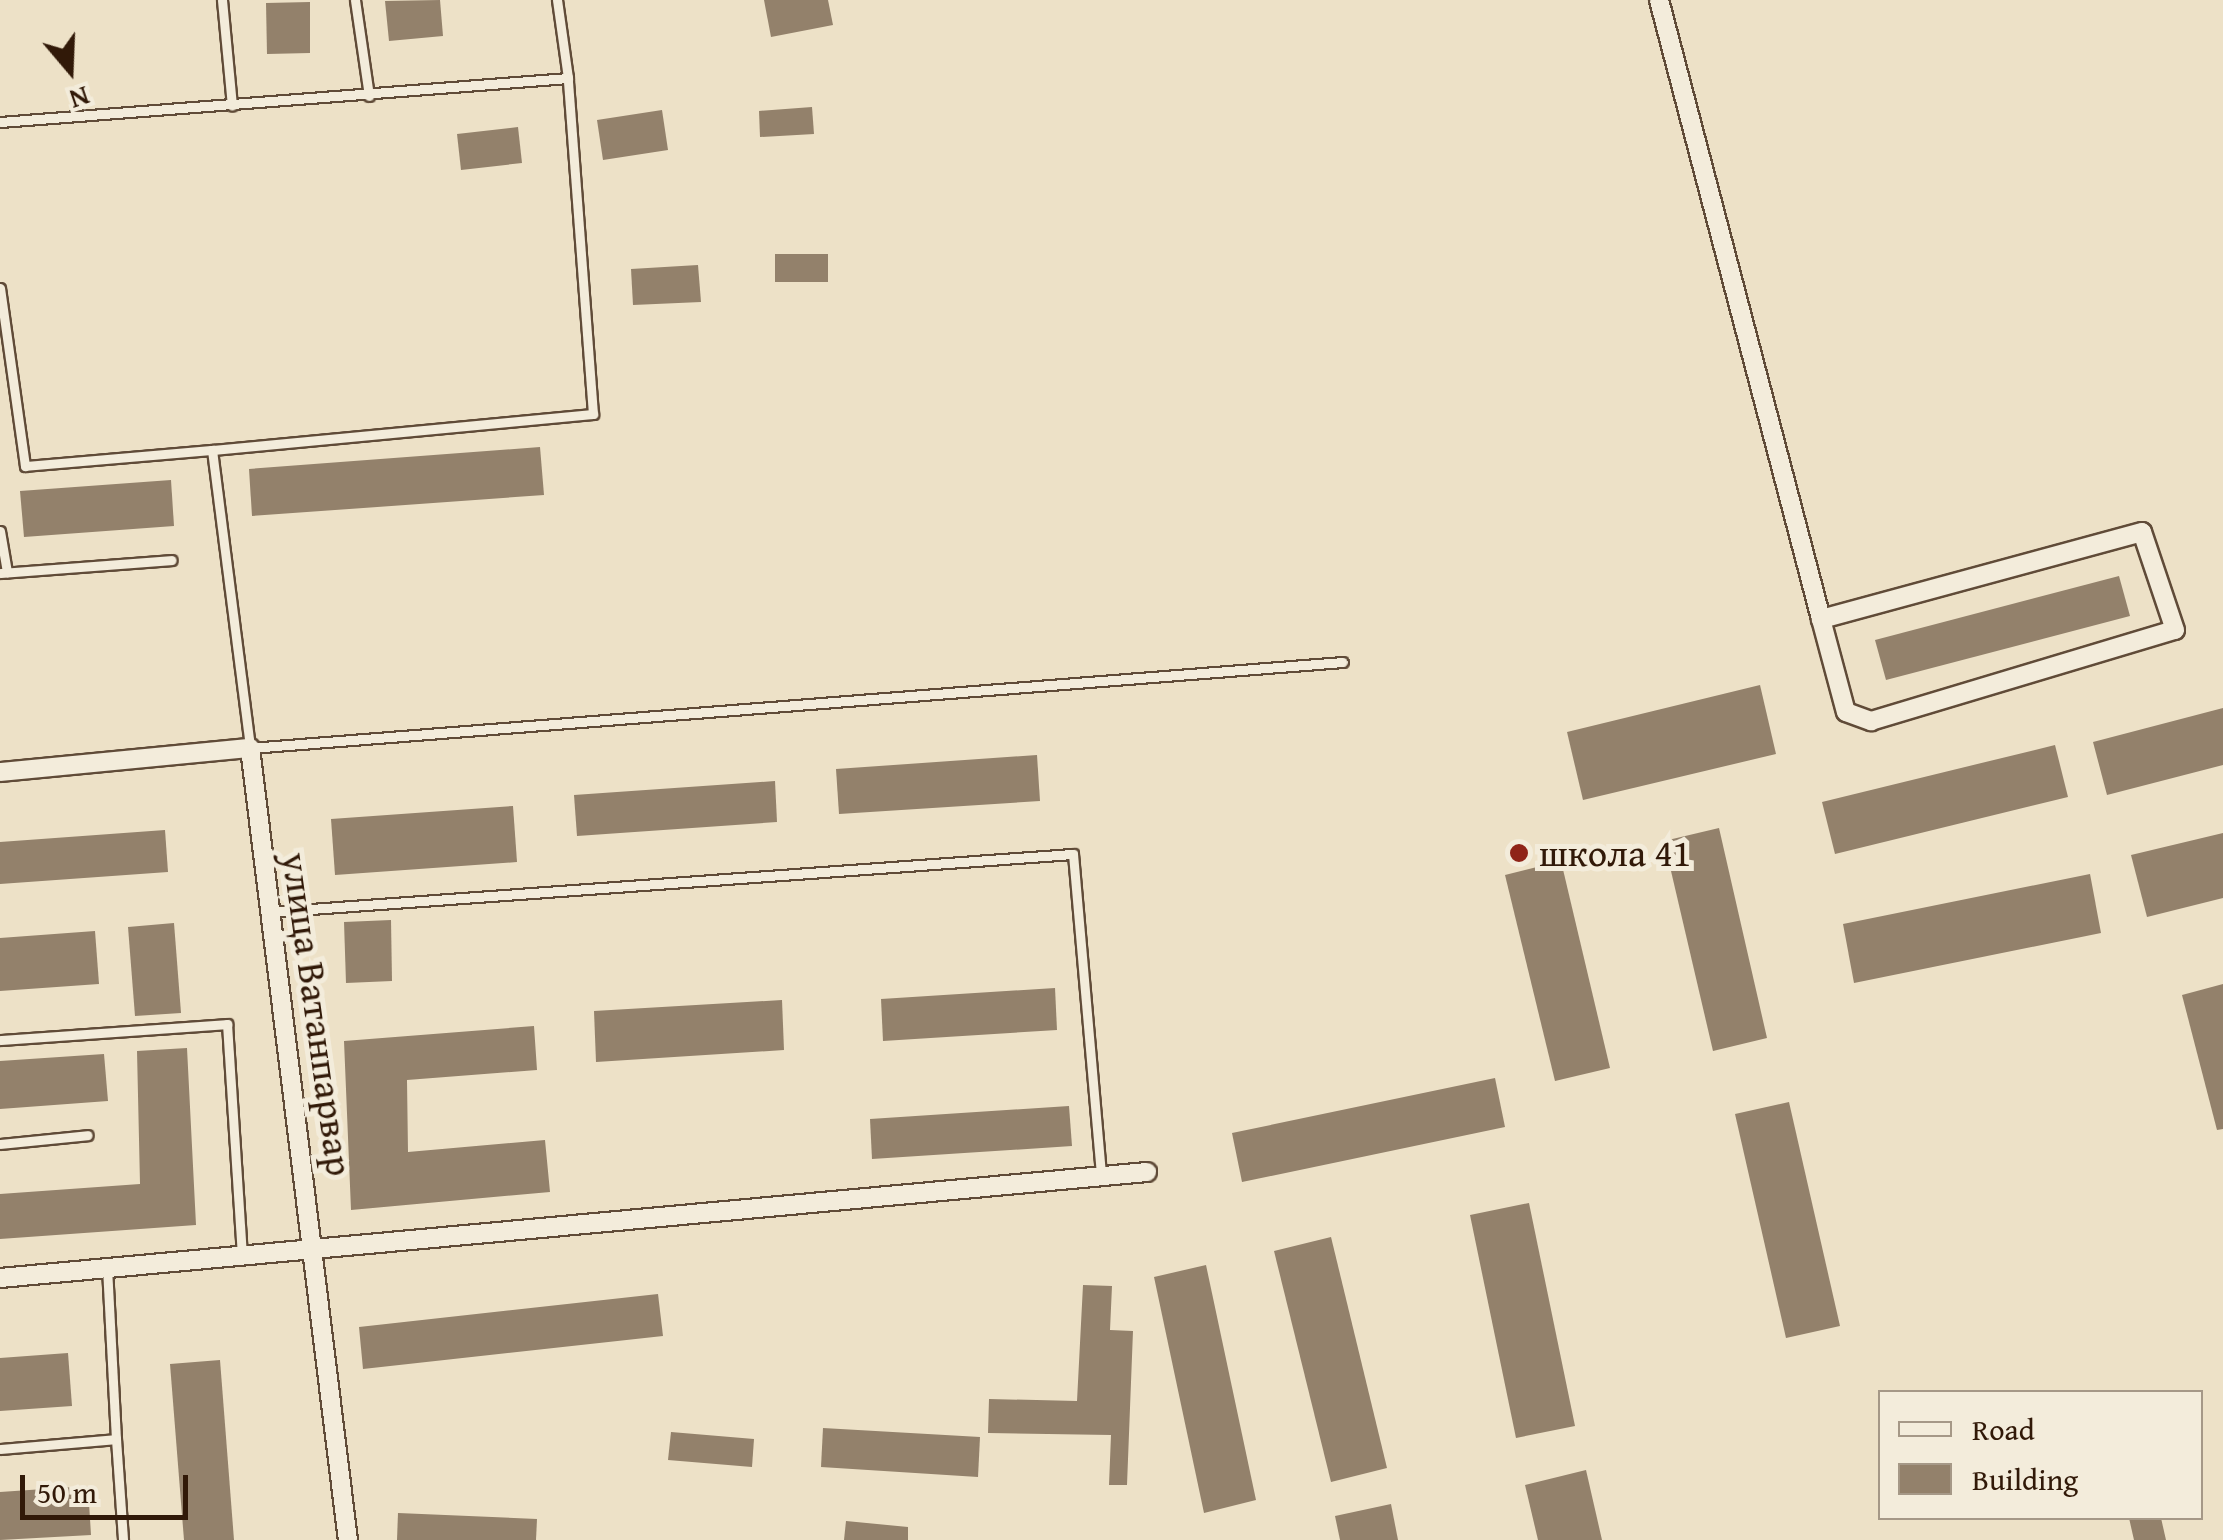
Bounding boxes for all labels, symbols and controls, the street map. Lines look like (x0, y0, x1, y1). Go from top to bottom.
north arrow (20, 20, 120, 120)
text: N (64, 76, 95, 121)
place label: школа 41 (1539, 830, 1691, 876)
marker: школа 41 (1508, 842, 1530, 864)
street label: улица Ватанпарвар (273, 849, 363, 1179)
legend (1878, 1390, 2203, 1520)
text: Road (1972, 1407, 2035, 1451)
scale bar (25, 1455, 192, 1517)
text: Building (1972, 1457, 2078, 1501)
text: 50 m (37, 1470, 97, 1514)

